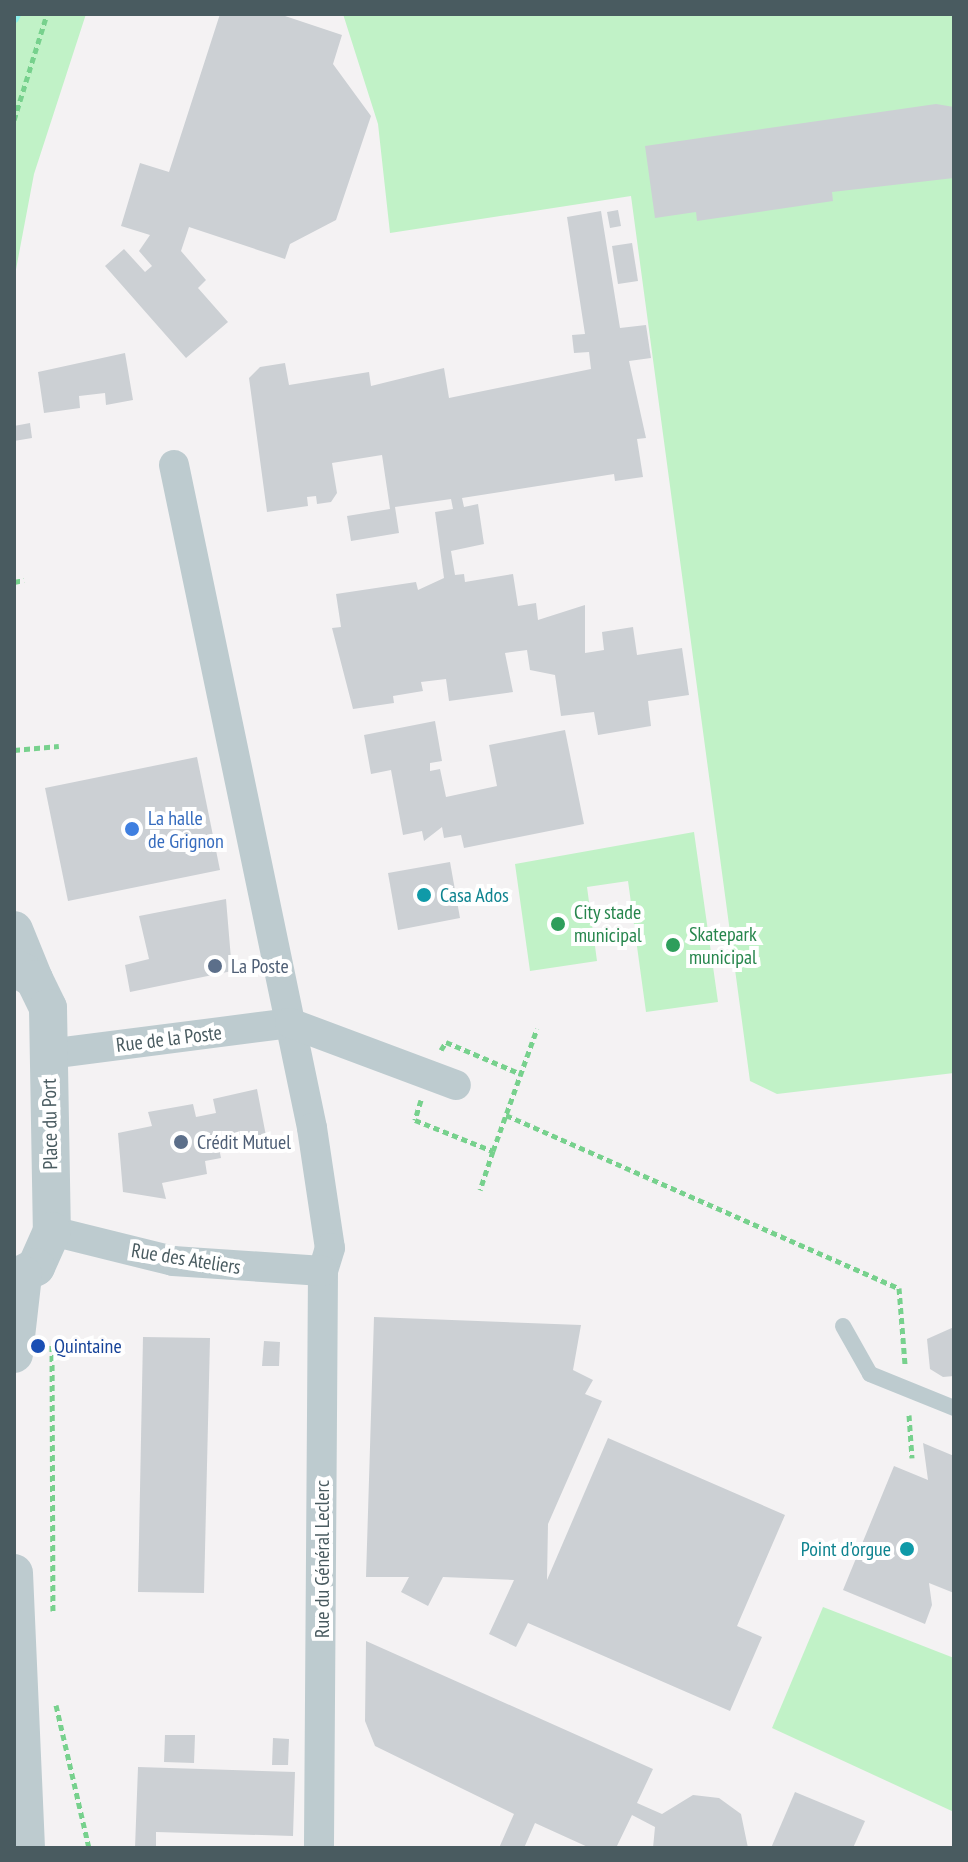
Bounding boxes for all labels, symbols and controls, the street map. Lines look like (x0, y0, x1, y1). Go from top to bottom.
place label: La halle de Grignon (148, 806, 224, 853)
marker: La halle de Grignon (123, 820, 141, 838)
place label: Casa Ados (440, 883, 509, 907)
marker: Casa Ados (415, 886, 433, 904)
place label: City stade municipal (574, 900, 642, 947)
marker: City stade municipal (549, 915, 567, 933)
place label: Skatepark municipal (689, 922, 757, 969)
marker: Skatepark municipal (664, 936, 682, 954)
place label: La Poste (231, 954, 289, 978)
marker: La Poste (206, 957, 224, 975)
street label: Rue de la Poste (115, 1021, 223, 1057)
street label: Place du Port (37, 1078, 63, 1170)
place label: Crédit Mutuel (197, 1130, 291, 1154)
marker: Crédit Mutuel (172, 1133, 190, 1151)
street label: Rue des Ateliers (129, 1238, 243, 1280)
place label: Quintaine (54, 1334, 122, 1358)
marker: Quintaine (29, 1337, 47, 1355)
street label: Rue du Général Leclerc (310, 1480, 334, 1638)
place label: Point d'orgue (801, 1537, 891, 1561)
marker: Point d'orgue (898, 1540, 916, 1558)

